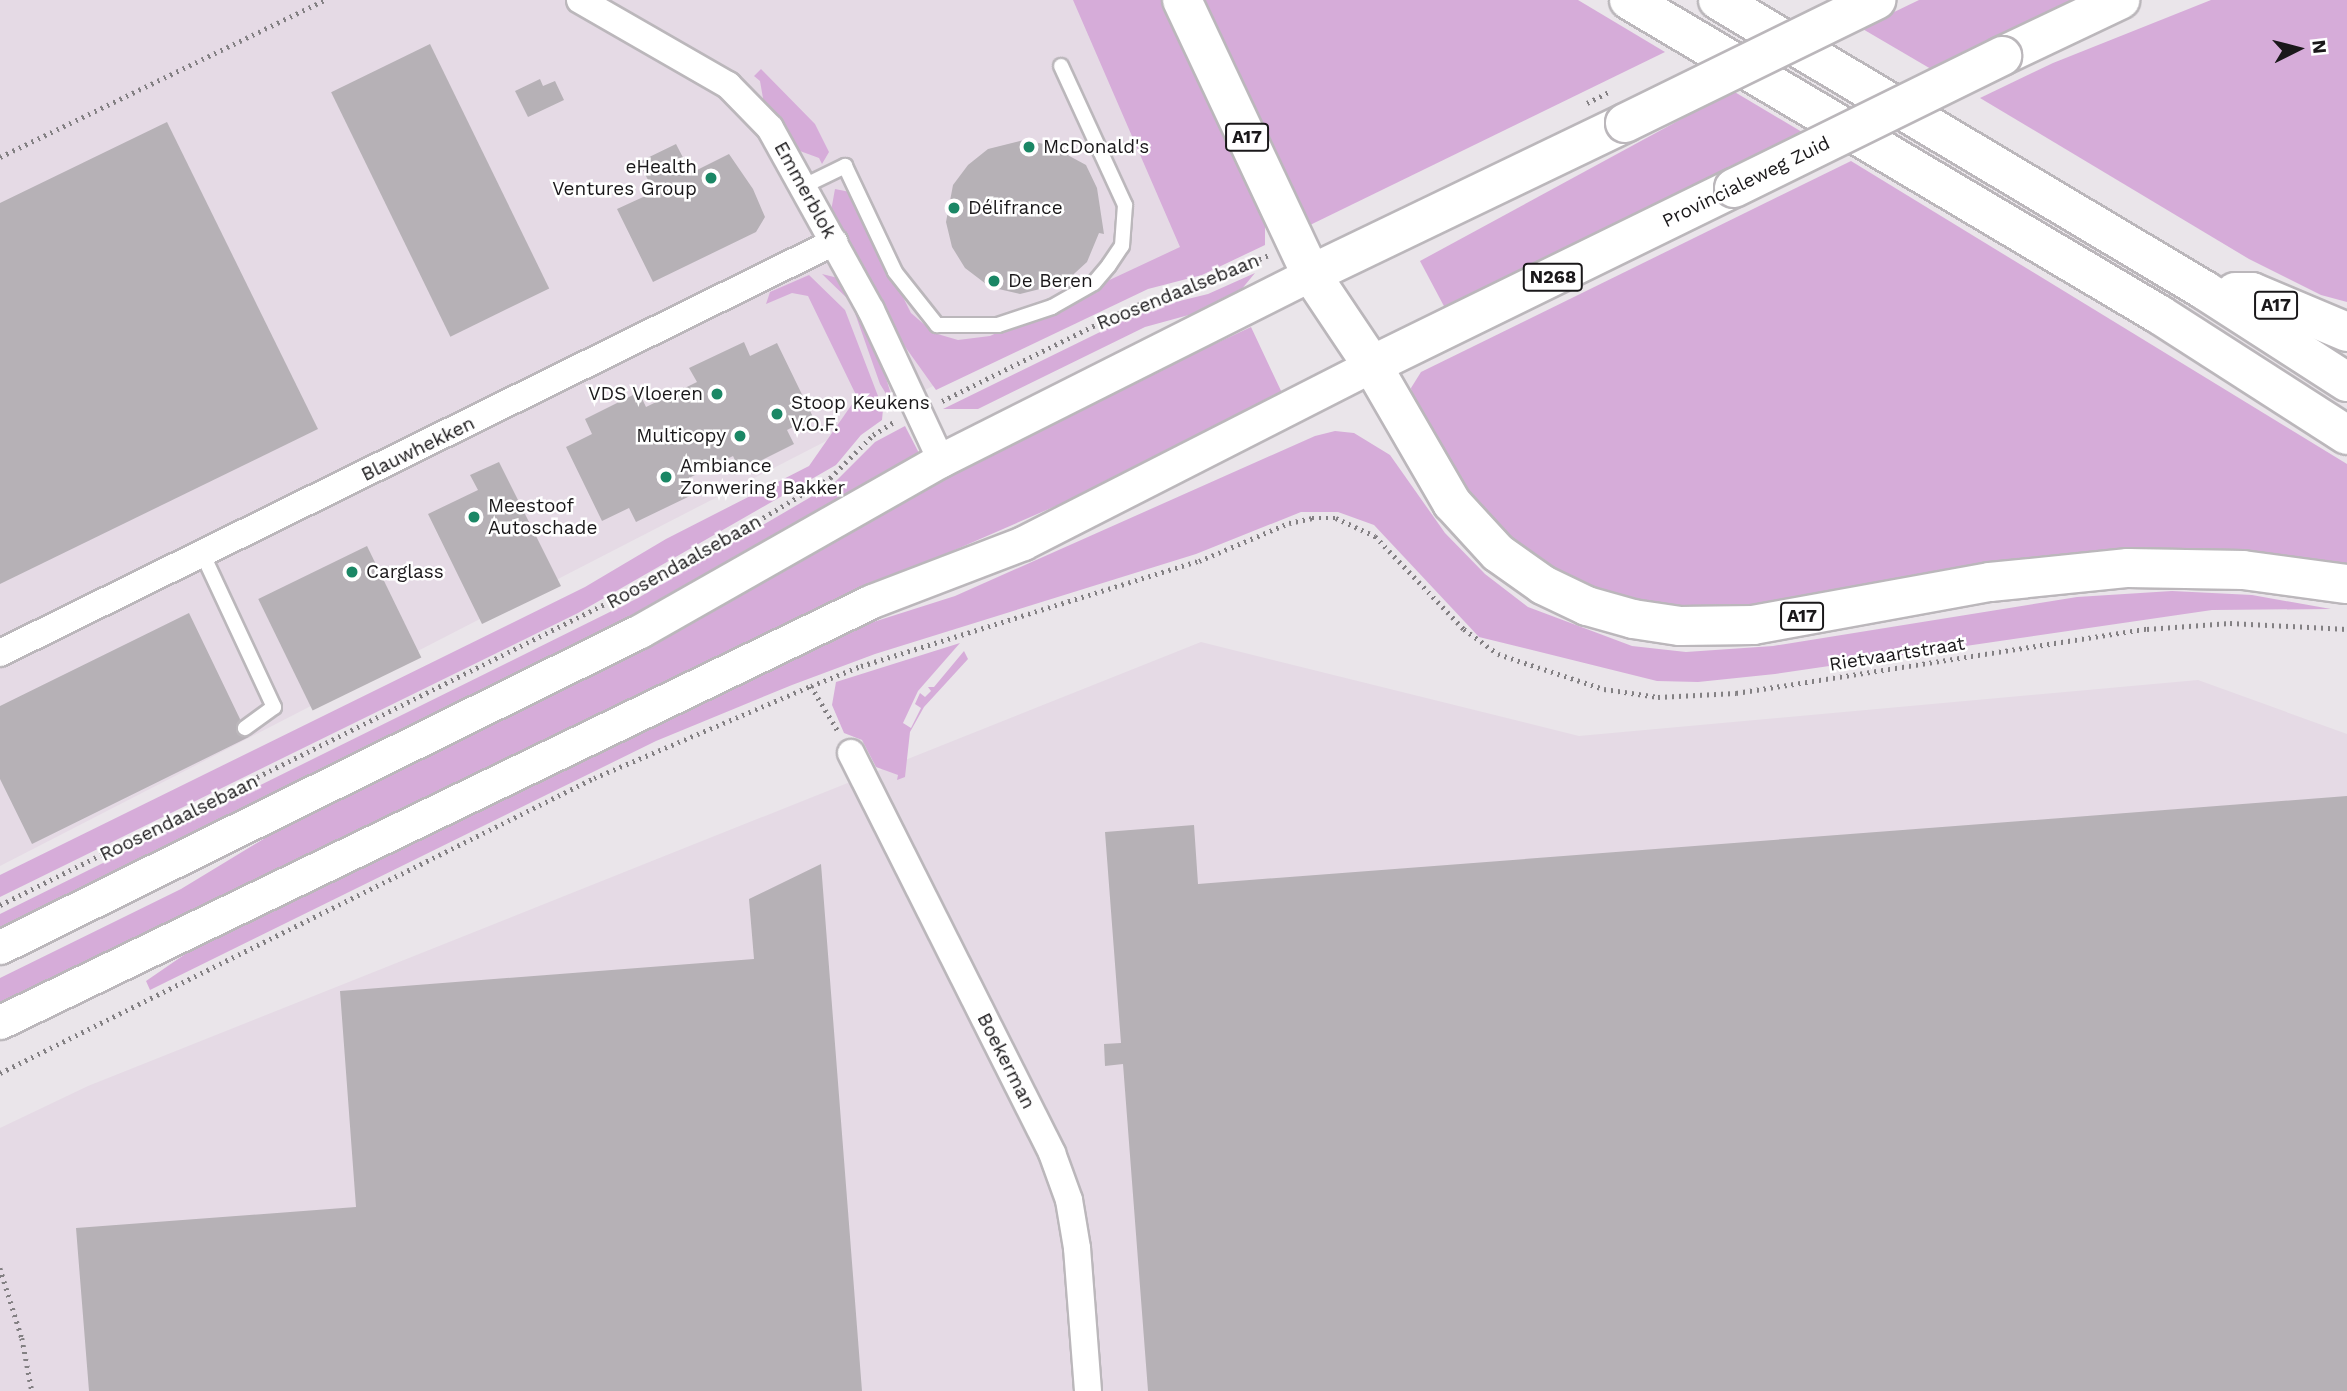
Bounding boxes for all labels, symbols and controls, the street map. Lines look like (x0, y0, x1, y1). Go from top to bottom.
north arrow (2263, 14, 2333, 84)
text: N (2307, 39, 2332, 55)
road number: A17 (1224, 122, 1270, 152)
street label: Provincialeweg Zuid (1659, 132, 1833, 232)
place label: McDonald's (1043, 136, 1149, 158)
street label: Emmerblok (769, 138, 841, 242)
marker: McDonald's (1021, 139, 1037, 155)
place label: eHealth Ventures Group (552, 156, 697, 200)
marker: eHealth Ventures Group (703, 170, 719, 186)
place label: Délifrance (968, 197, 1063, 219)
marker: Délifrance (946, 200, 962, 216)
street label: Roosendaalsebaan (1093, 249, 1263, 335)
road number: N268 (1522, 262, 1584, 292)
place label: De Beren (1008, 270, 1093, 292)
marker: De Beren (986, 273, 1002, 289)
road number: A17 (2253, 290, 2299, 320)
place label: VDS Vloeren (588, 383, 703, 405)
marker: VDS Vloeren (709, 386, 725, 402)
place label: Stoop Keukens V.O.F. (791, 392, 930, 436)
marker: Stoop Keukens V.O.F. (769, 406, 785, 422)
street label: Blauwhekken (358, 412, 478, 486)
place label: Multicopy (636, 425, 726, 447)
marker: Multicopy (732, 428, 748, 444)
place label: Ambiance Zonwering Bakker (680, 455, 845, 499)
marker: Ambiance Zonwering Bakker (658, 469, 674, 485)
place label: Meestoof Autoschade (488, 495, 597, 539)
marker: Meestoof Autoschade (466, 509, 482, 525)
street label: Roosendaalsebaan (603, 510, 765, 614)
place label: Carglass (366, 561, 444, 583)
marker: Carglass (344, 564, 360, 580)
road number: A17 (1779, 602, 1825, 630)
street label: Rietvaartstraat (1828, 632, 1966, 676)
street label: Roosendaalsebaan (96, 770, 262, 866)
street label: Boekerman (972, 1009, 1040, 1113)

